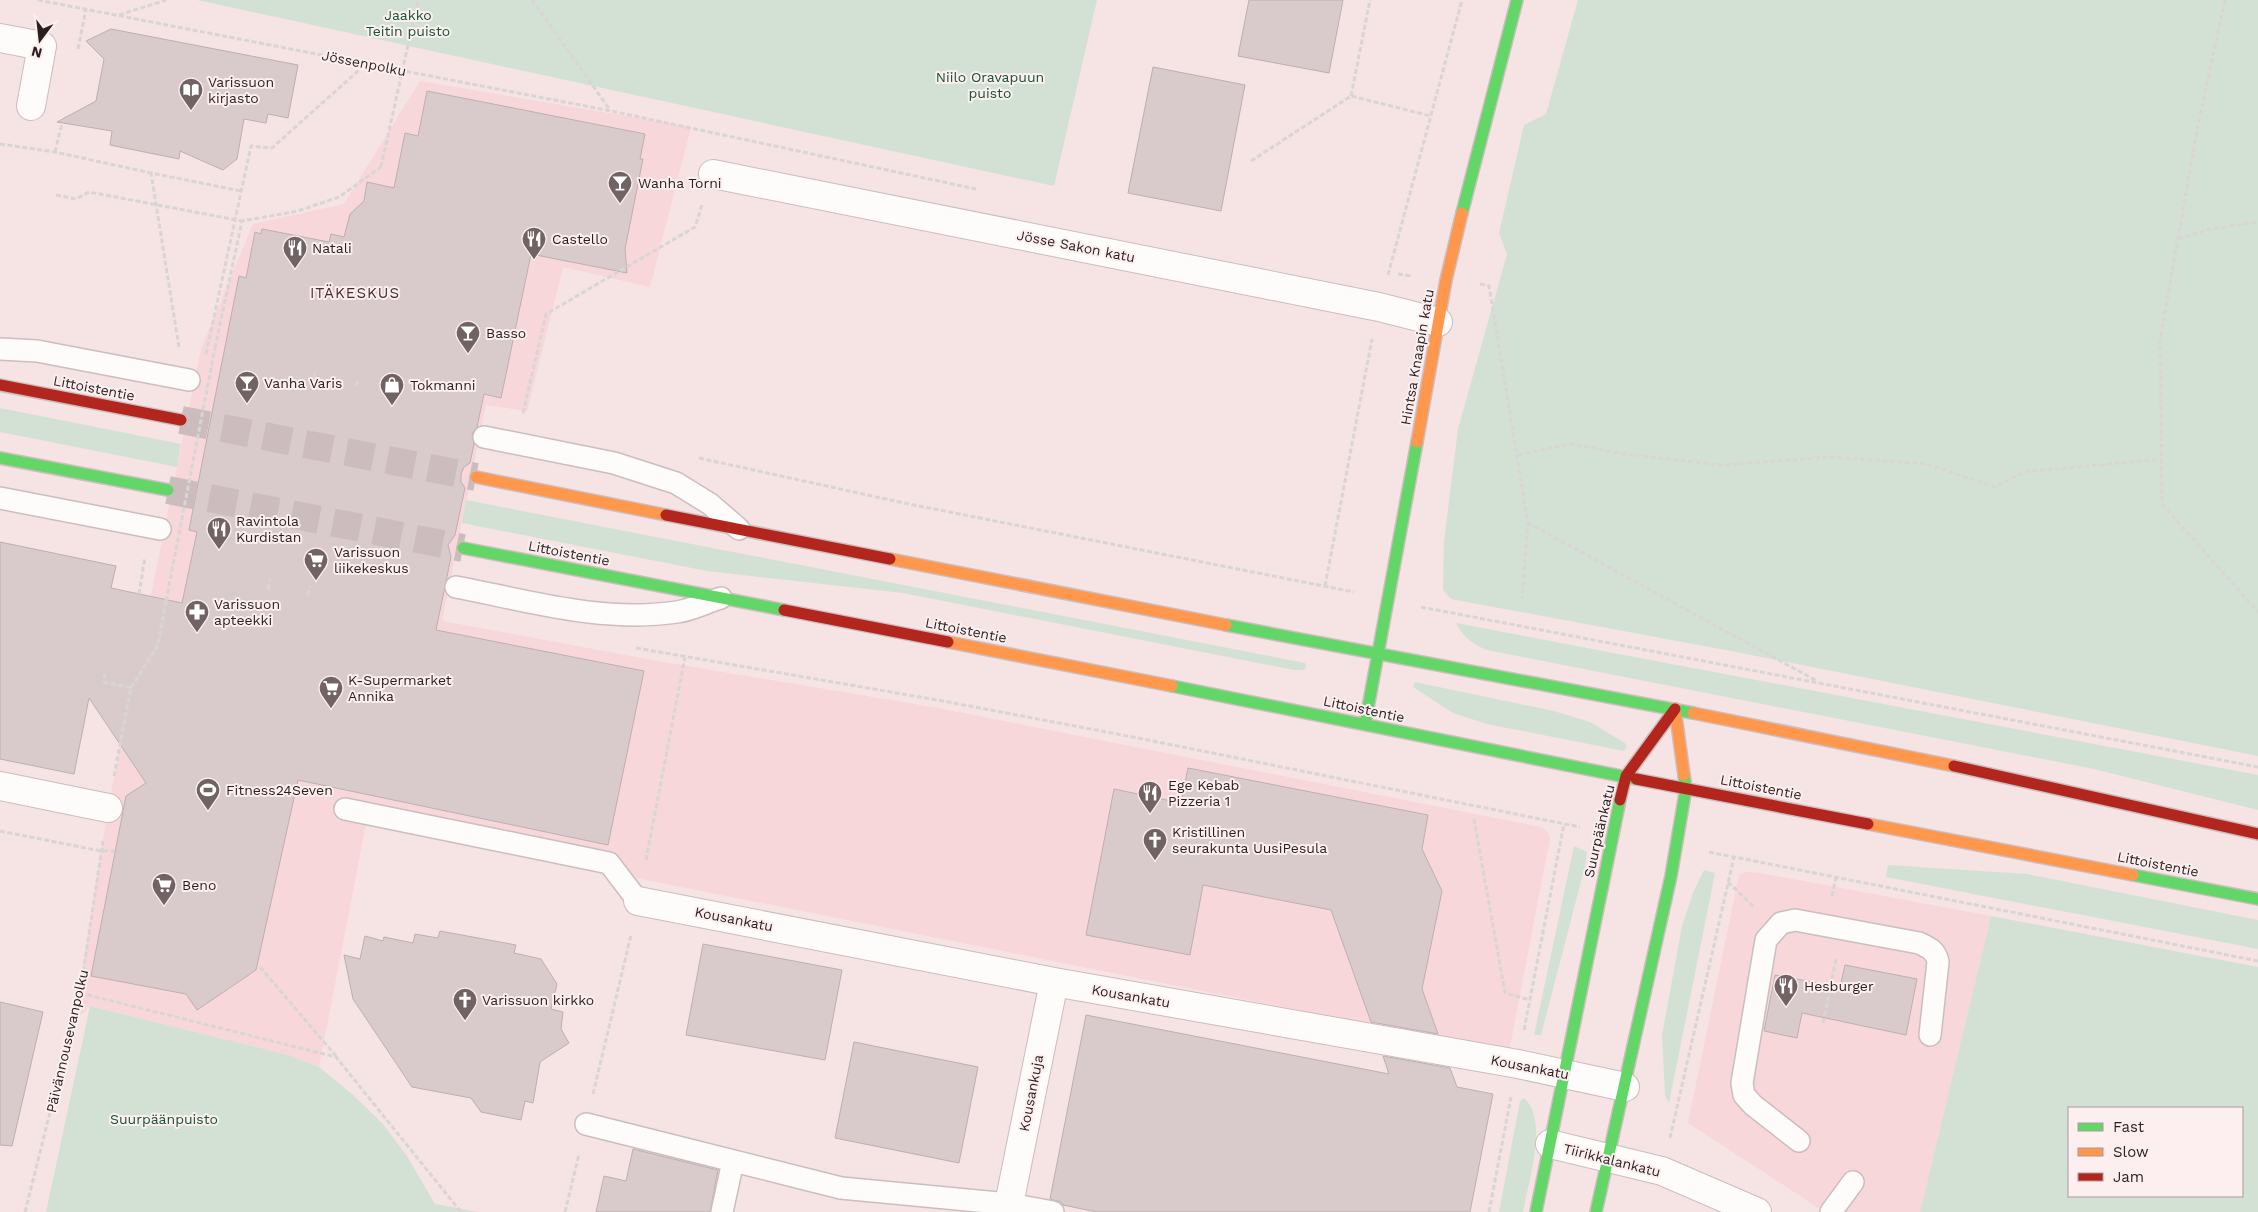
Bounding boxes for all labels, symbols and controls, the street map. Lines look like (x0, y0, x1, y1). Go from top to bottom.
park label: Jaakko Teitin puisto (366, 7, 450, 39)
north arrow (15, 15, 65, 65)
text: N (30, 43, 44, 62)
street label: Jössenpolku (320, 47, 408, 79)
park label: Niilo Oravapuun puisto (936, 69, 1044, 101)
place label: Varissuon kirjasto (208, 74, 274, 106)
library icon: Varissuon kirjasto (178, 77, 204, 111)
bar icon: Wanha Torni (607, 170, 633, 204)
place label: Wanha Torni (638, 175, 722, 191)
restaurant icon: Castello (521, 226, 547, 260)
street label: Jösse Sakon katu (1016, 227, 1136, 265)
place label: Castello (552, 231, 608, 247)
restaurant icon: Natali (282, 235, 308, 269)
place label: Natali (312, 240, 352, 256)
district label: ITÄKESKUS (310, 284, 400, 302)
street label: Hintsa Knaapin katu (1397, 288, 1437, 426)
bar icon: Basso (455, 320, 481, 354)
place label: Basso (486, 325, 526, 341)
bar icon: Vanha Varis (234, 370, 260, 404)
street label: Littoistentie (52, 372, 136, 404)
shop icon: Tokmanni (379, 372, 405, 406)
place label: Vanha Varis (264, 375, 342, 391)
place label: Tokmanni (410, 377, 476, 393)
place label: Ravintola Kurdistan (236, 513, 301, 545)
restaurant icon: Ravintola Kurdistan (206, 516, 232, 550)
street label: Littoistentie (527, 537, 611, 569)
place label: Varissuon liikekeskus (334, 544, 409, 576)
supermarket icon: Varissuon liikekeskus (303, 547, 329, 581)
place label: Varissuon apteekki (214, 596, 280, 628)
pharmacy icon: Varissuon apteekki (184, 599, 210, 633)
street label: Littoistentie (924, 614, 1008, 646)
place label: K-Supermarket Annika (348, 672, 452, 704)
supermarket icon: K-Supermarket Annika (318, 675, 344, 709)
street label: Littoistentie (1322, 693, 1406, 725)
street label: Littoistentie (1719, 771, 1803, 803)
sports icon: Fitness24Seven (195, 777, 221, 811)
place label: Ege Kebab Pizzeria 1 (1168, 777, 1239, 809)
restaurant icon: Ege Kebab Pizzeria 1 (1137, 780, 1163, 814)
place label: Fitness24Seven (226, 782, 333, 798)
street label: Suurpäänkatu (1581, 783, 1617, 879)
place label: Kristillinen seurakunta UusiPesula (1172, 824, 1327, 856)
church icon: Kristillinen seurakunta UusiPesula (1142, 827, 1168, 861)
street label: Littoistentie (2116, 848, 2200, 880)
supermarket icon: Beno (151, 872, 177, 906)
place label: Beno (182, 877, 216, 893)
street label: Kousankatu (693, 904, 775, 934)
street label: Päivännousevanpolku (43, 968, 91, 1114)
restaurant icon: Hesburger (1773, 973, 1799, 1007)
place label: Hesburger (1804, 978, 1874, 994)
street label: Kousankatu (1090, 981, 1172, 1011)
church icon: Varissuon kirkko (452, 987, 478, 1021)
place label: Varissuon kirkko (482, 992, 594, 1008)
street label: Kousankatu (1489, 1052, 1571, 1082)
street label: Kousankuja (1016, 1053, 1046, 1133)
legend (2068, 1107, 2243, 1197)
park label: Suurpäänpuisto (110, 1111, 218, 1127)
text: Fast (2113, 1118, 2145, 1136)
street label: Tiirikkalankatu (1562, 1140, 1662, 1180)
text: Slow (2113, 1143, 2149, 1161)
text: Jam (2113, 1168, 2144, 1186)

